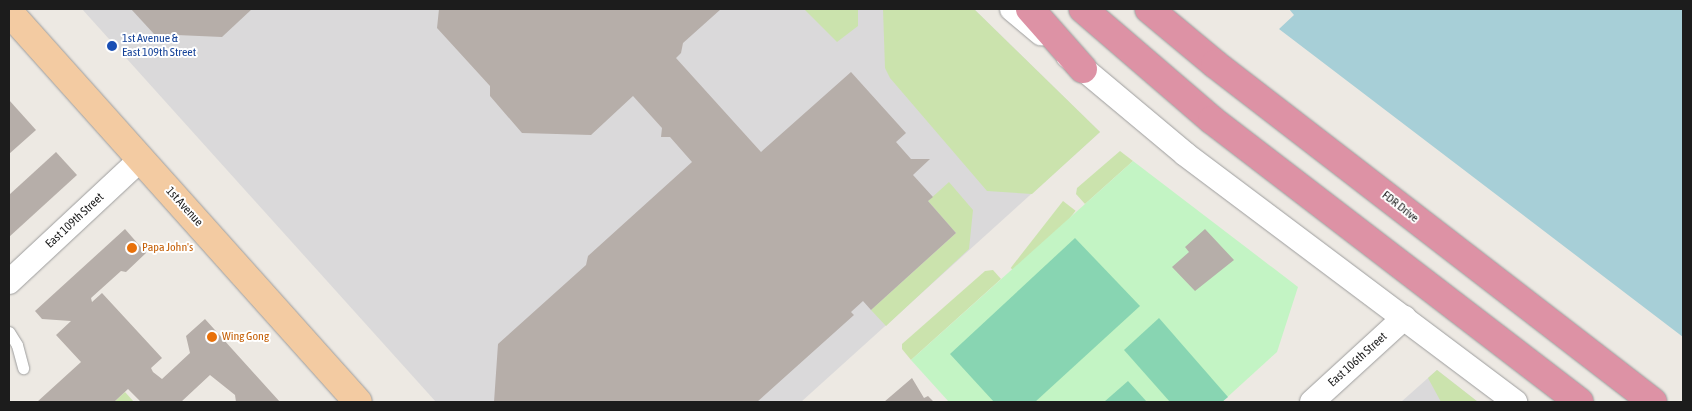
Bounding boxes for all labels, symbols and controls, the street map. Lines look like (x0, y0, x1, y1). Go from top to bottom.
place label: 1st Avenue & East 109th Street (122, 32, 196, 60)
marker: 1st Avenue & East 109th Street (106, 40, 118, 52)
street label: 1st Avenue (163, 184, 205, 230)
street label: FDR Drive (1379, 188, 1421, 226)
street label: East 109th Street (43, 190, 107, 252)
place label: Papa John's (142, 241, 193, 255)
marker: Papa John's (126, 242, 138, 254)
place label: Wing Gong (222, 330, 269, 344)
street label: East 106th Street (1326, 330, 1390, 390)
marker: Wing Gong (206, 331, 218, 343)

